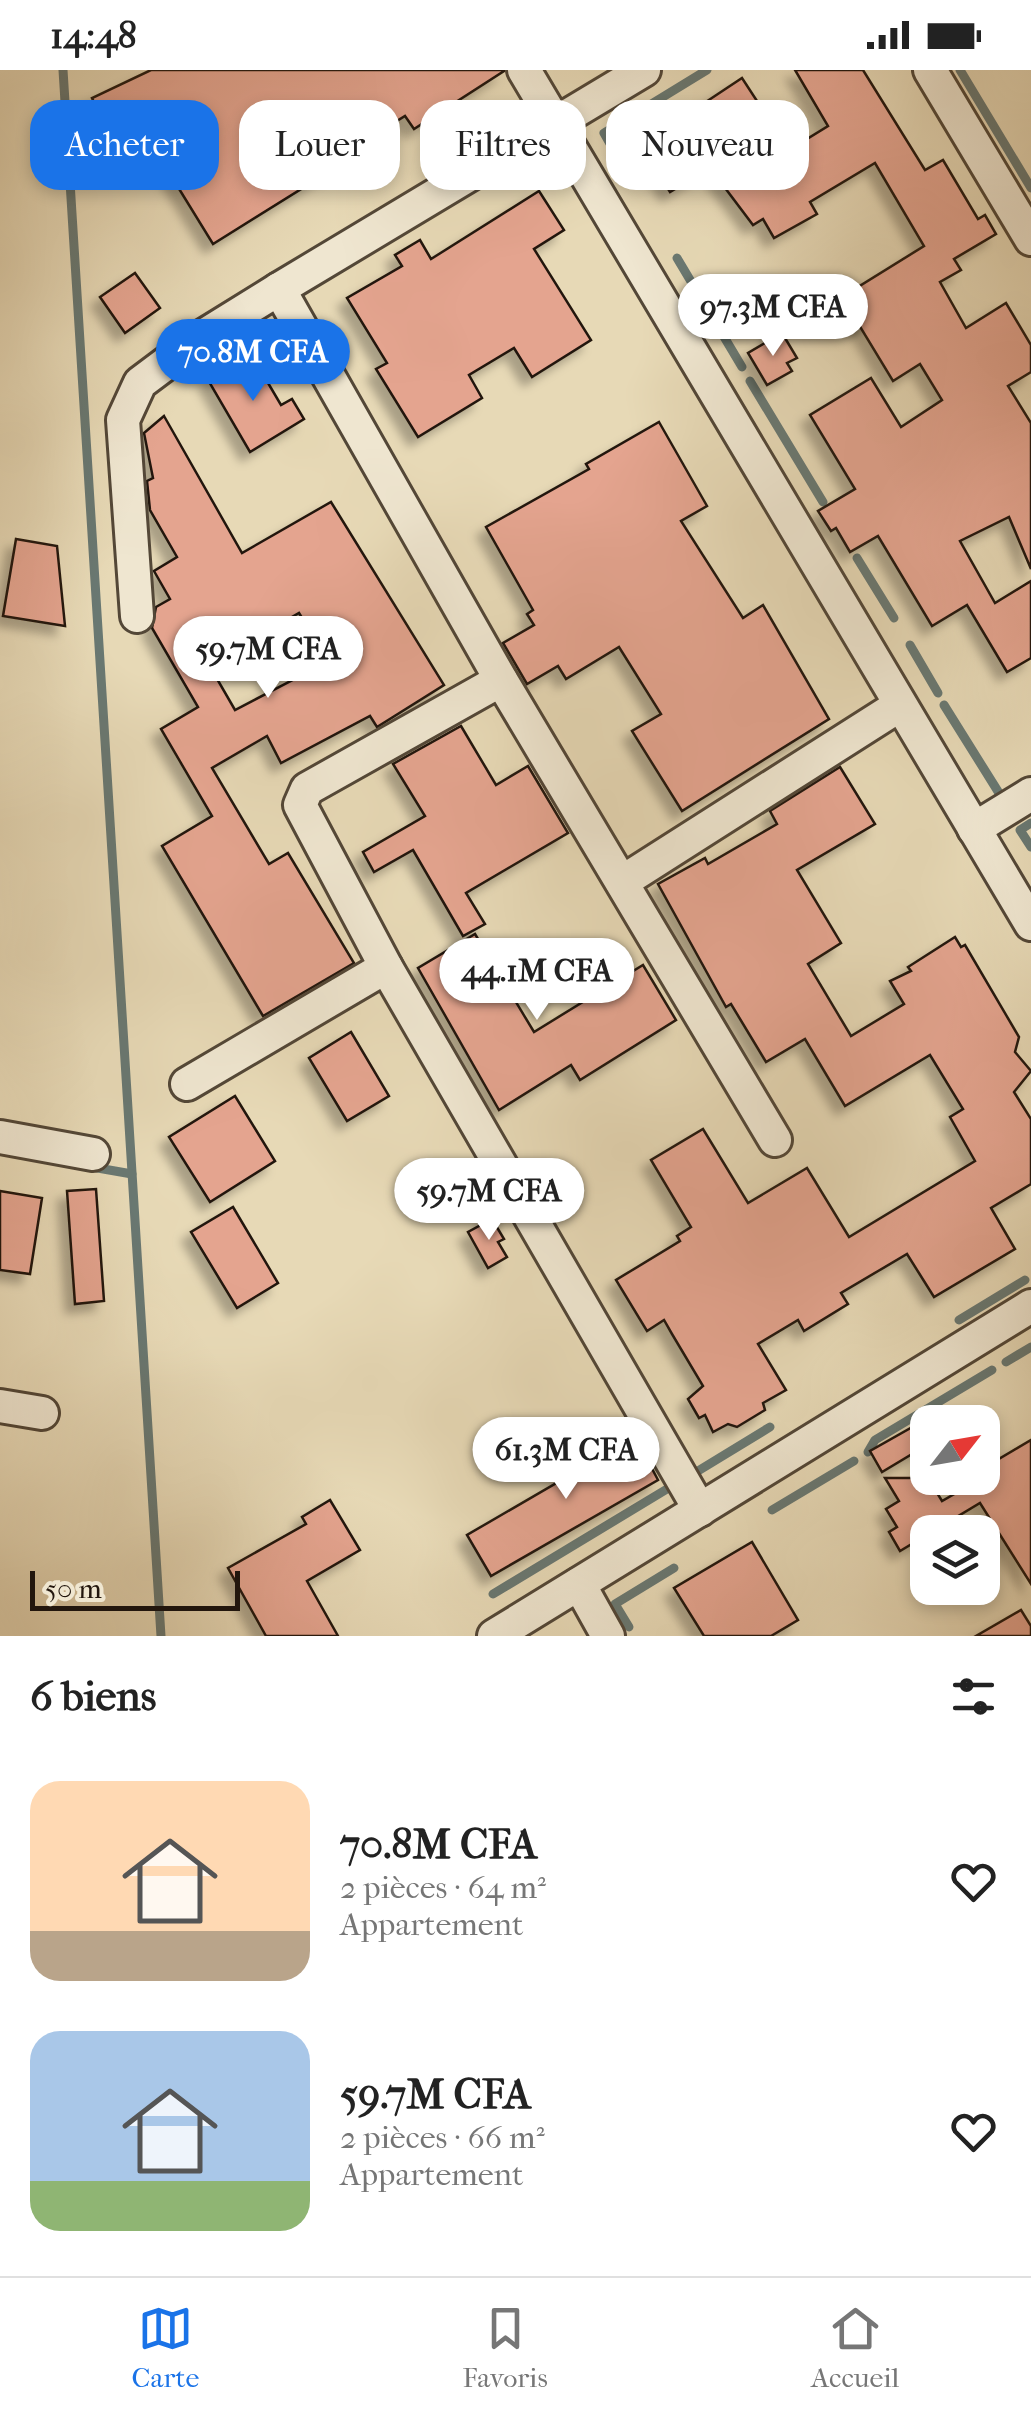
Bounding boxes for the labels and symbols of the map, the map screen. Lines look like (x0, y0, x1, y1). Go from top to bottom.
pin: 97.3M CFA (659, 274, 887, 359)
pin: 70.8M CFA (139, 319, 367, 404)
pin: 59.7M CFA (154, 616, 382, 701)
pin: 44.1M CFA (423, 938, 651, 1023)
pin: 59.7M CFA (375, 1158, 603, 1243)
north arrow (910, 1405, 1000, 1495)
pin: 61.3M CFA (452, 1417, 680, 1502)
scale bar (30, 1566, 240, 1610)

